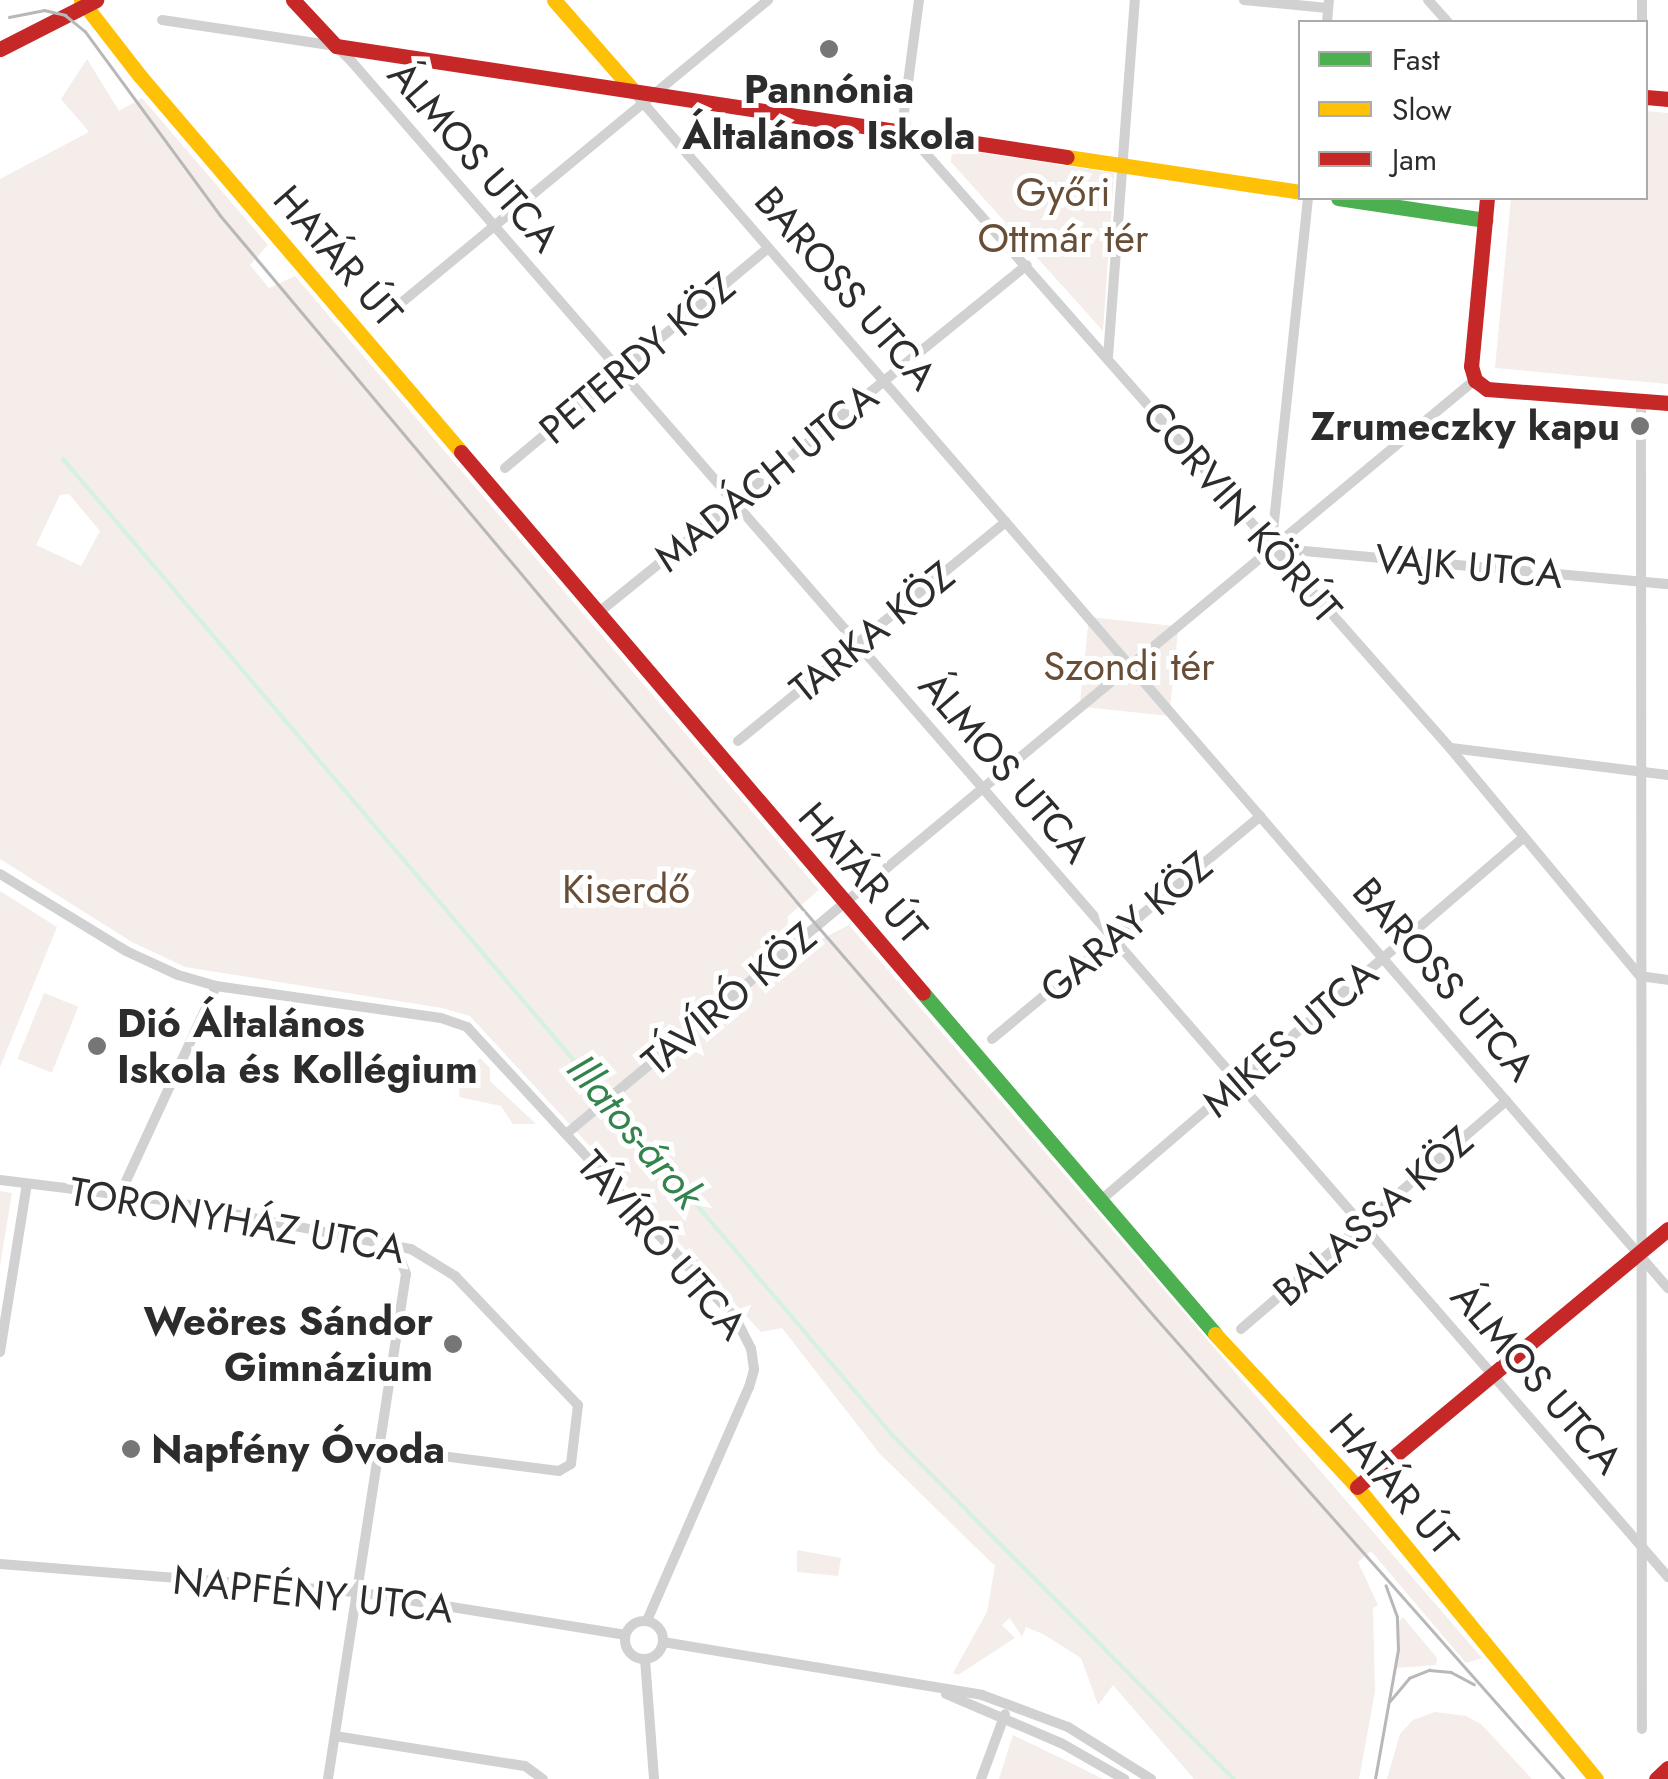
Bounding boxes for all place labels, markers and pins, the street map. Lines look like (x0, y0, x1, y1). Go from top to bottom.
marker: Pannónia Általános Iskola (818, 38, 840, 60)
place label: Pannónia Általános Iskola (682, 65, 976, 159)
place label: Zrumeczky kapu (1311, 402, 1620, 450)
marker: Zrumeczky kapu (1629, 415, 1651, 437)
place label: Dió Általános Iskola és Kollégium (117, 999, 478, 1093)
marker: Dió Általános Iskola és Kollégium (86, 1035, 108, 1057)
place label: Weöres Sándor Gimnázium (144, 1297, 433, 1391)
marker: Weöres Sándor Gimnázium (442, 1333, 464, 1355)
place label: Napfény Óvoda (151, 1425, 445, 1473)
marker: Napfény Óvoda (120, 1438, 142, 1460)

